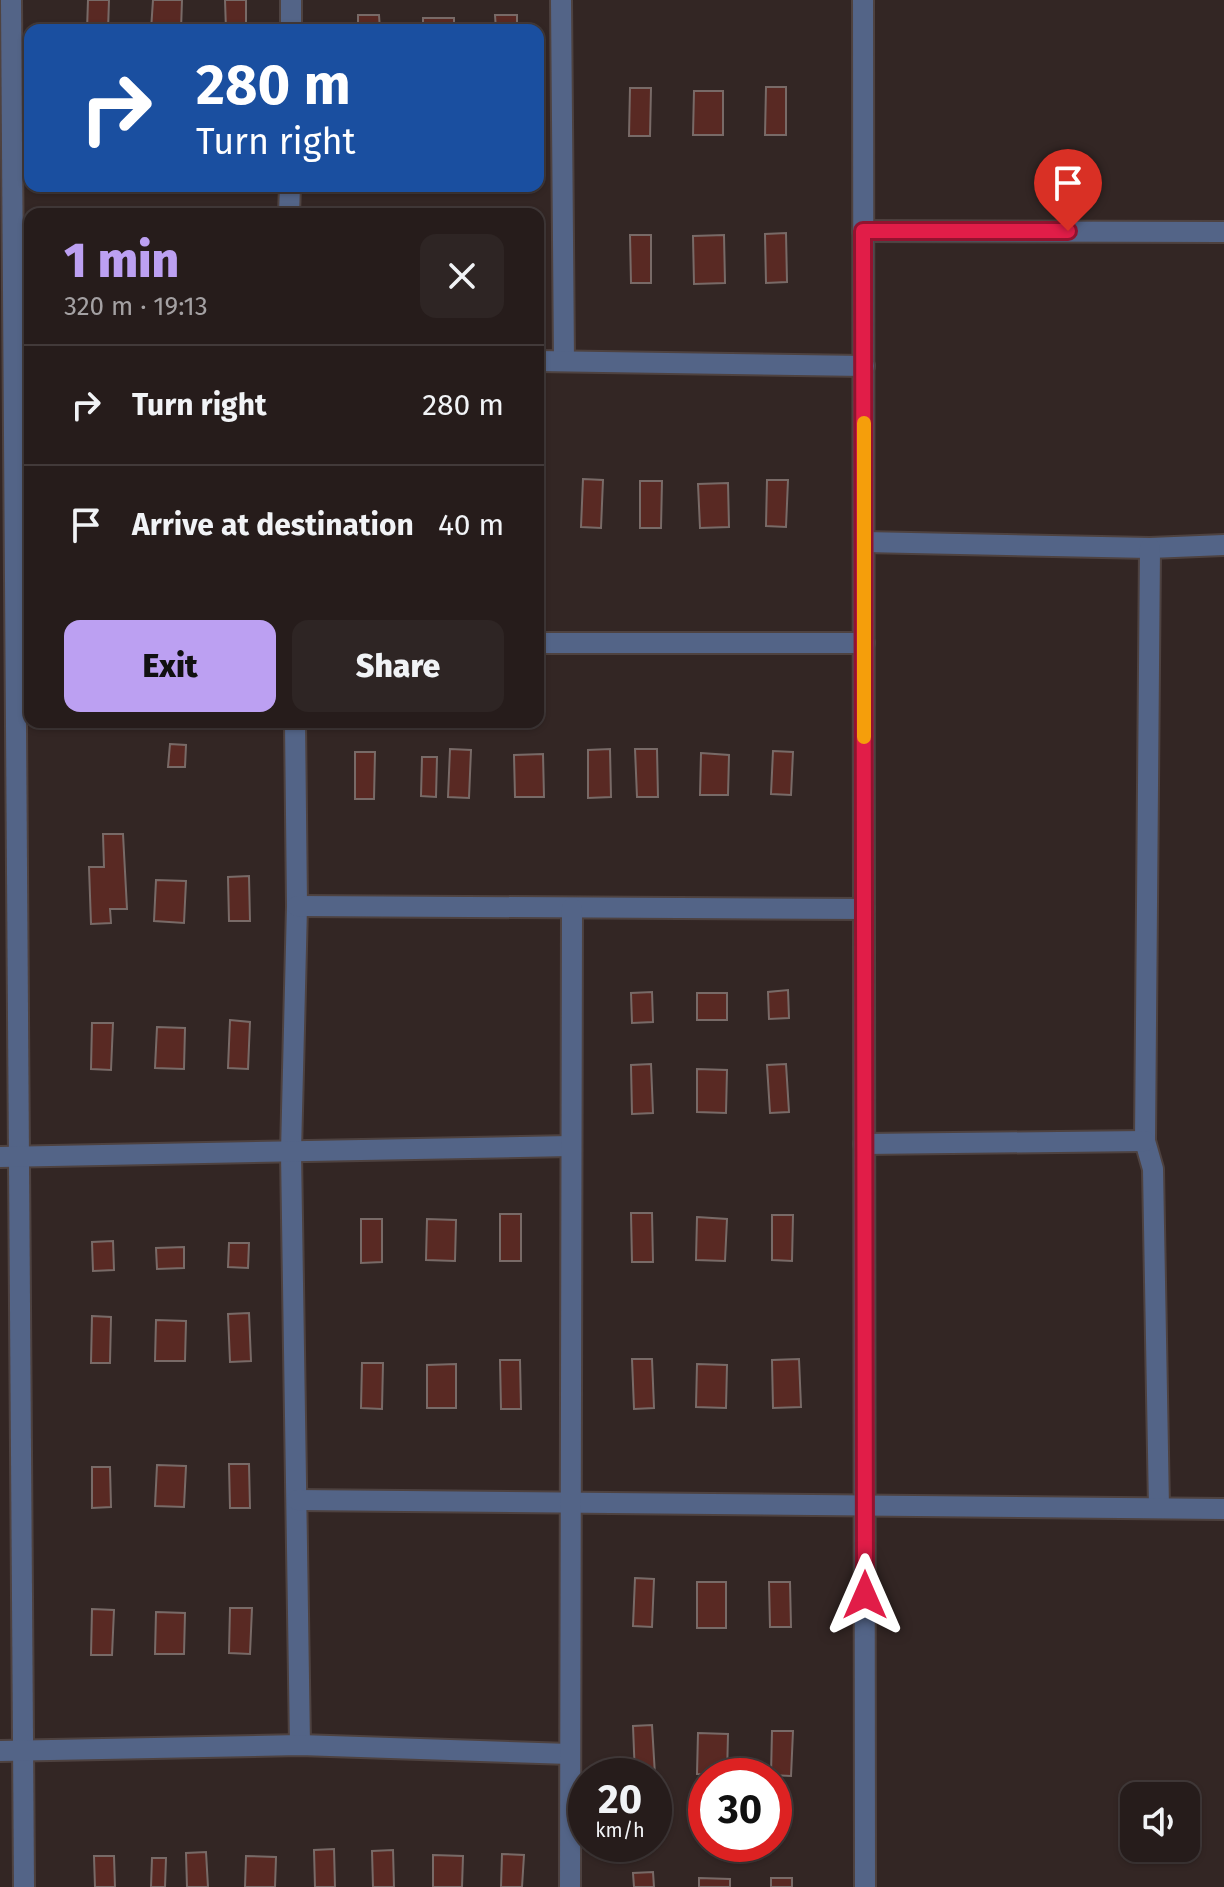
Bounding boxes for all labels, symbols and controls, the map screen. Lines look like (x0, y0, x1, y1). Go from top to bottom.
text: 280 m (196, 52, 351, 119)
icon: right (64, 56, 168, 160)
text: Turn right (196, 120, 356, 164)
pin (1034, 149, 1102, 231)
icon: arrive (1046, 161, 1090, 205)
text: 1 min (64, 232, 179, 290)
button: close (420, 234, 504, 318)
text: 320 m · 19:13 (64, 291, 208, 322)
icon: right (64, 383, 108, 427)
text: Turn right (132, 387, 267, 423)
text: 280 m (422, 387, 504, 423)
icon: arrive (64, 503, 108, 547)
text: Arrive at destination (132, 507, 414, 543)
text: 40 m (438, 507, 504, 543)
button: Exit (64, 620, 276, 712)
button: Share (292, 620, 504, 712)
position arrow (823, 1553, 907, 1637)
speed limit sign: 30 (688, 1758, 792, 1862)
text: 20 (598, 1776, 642, 1824)
map controls (1120, 1782, 1200, 1862)
button: sound (1120, 1782, 1200, 1862)
text: km/h (595, 1818, 645, 1842)

